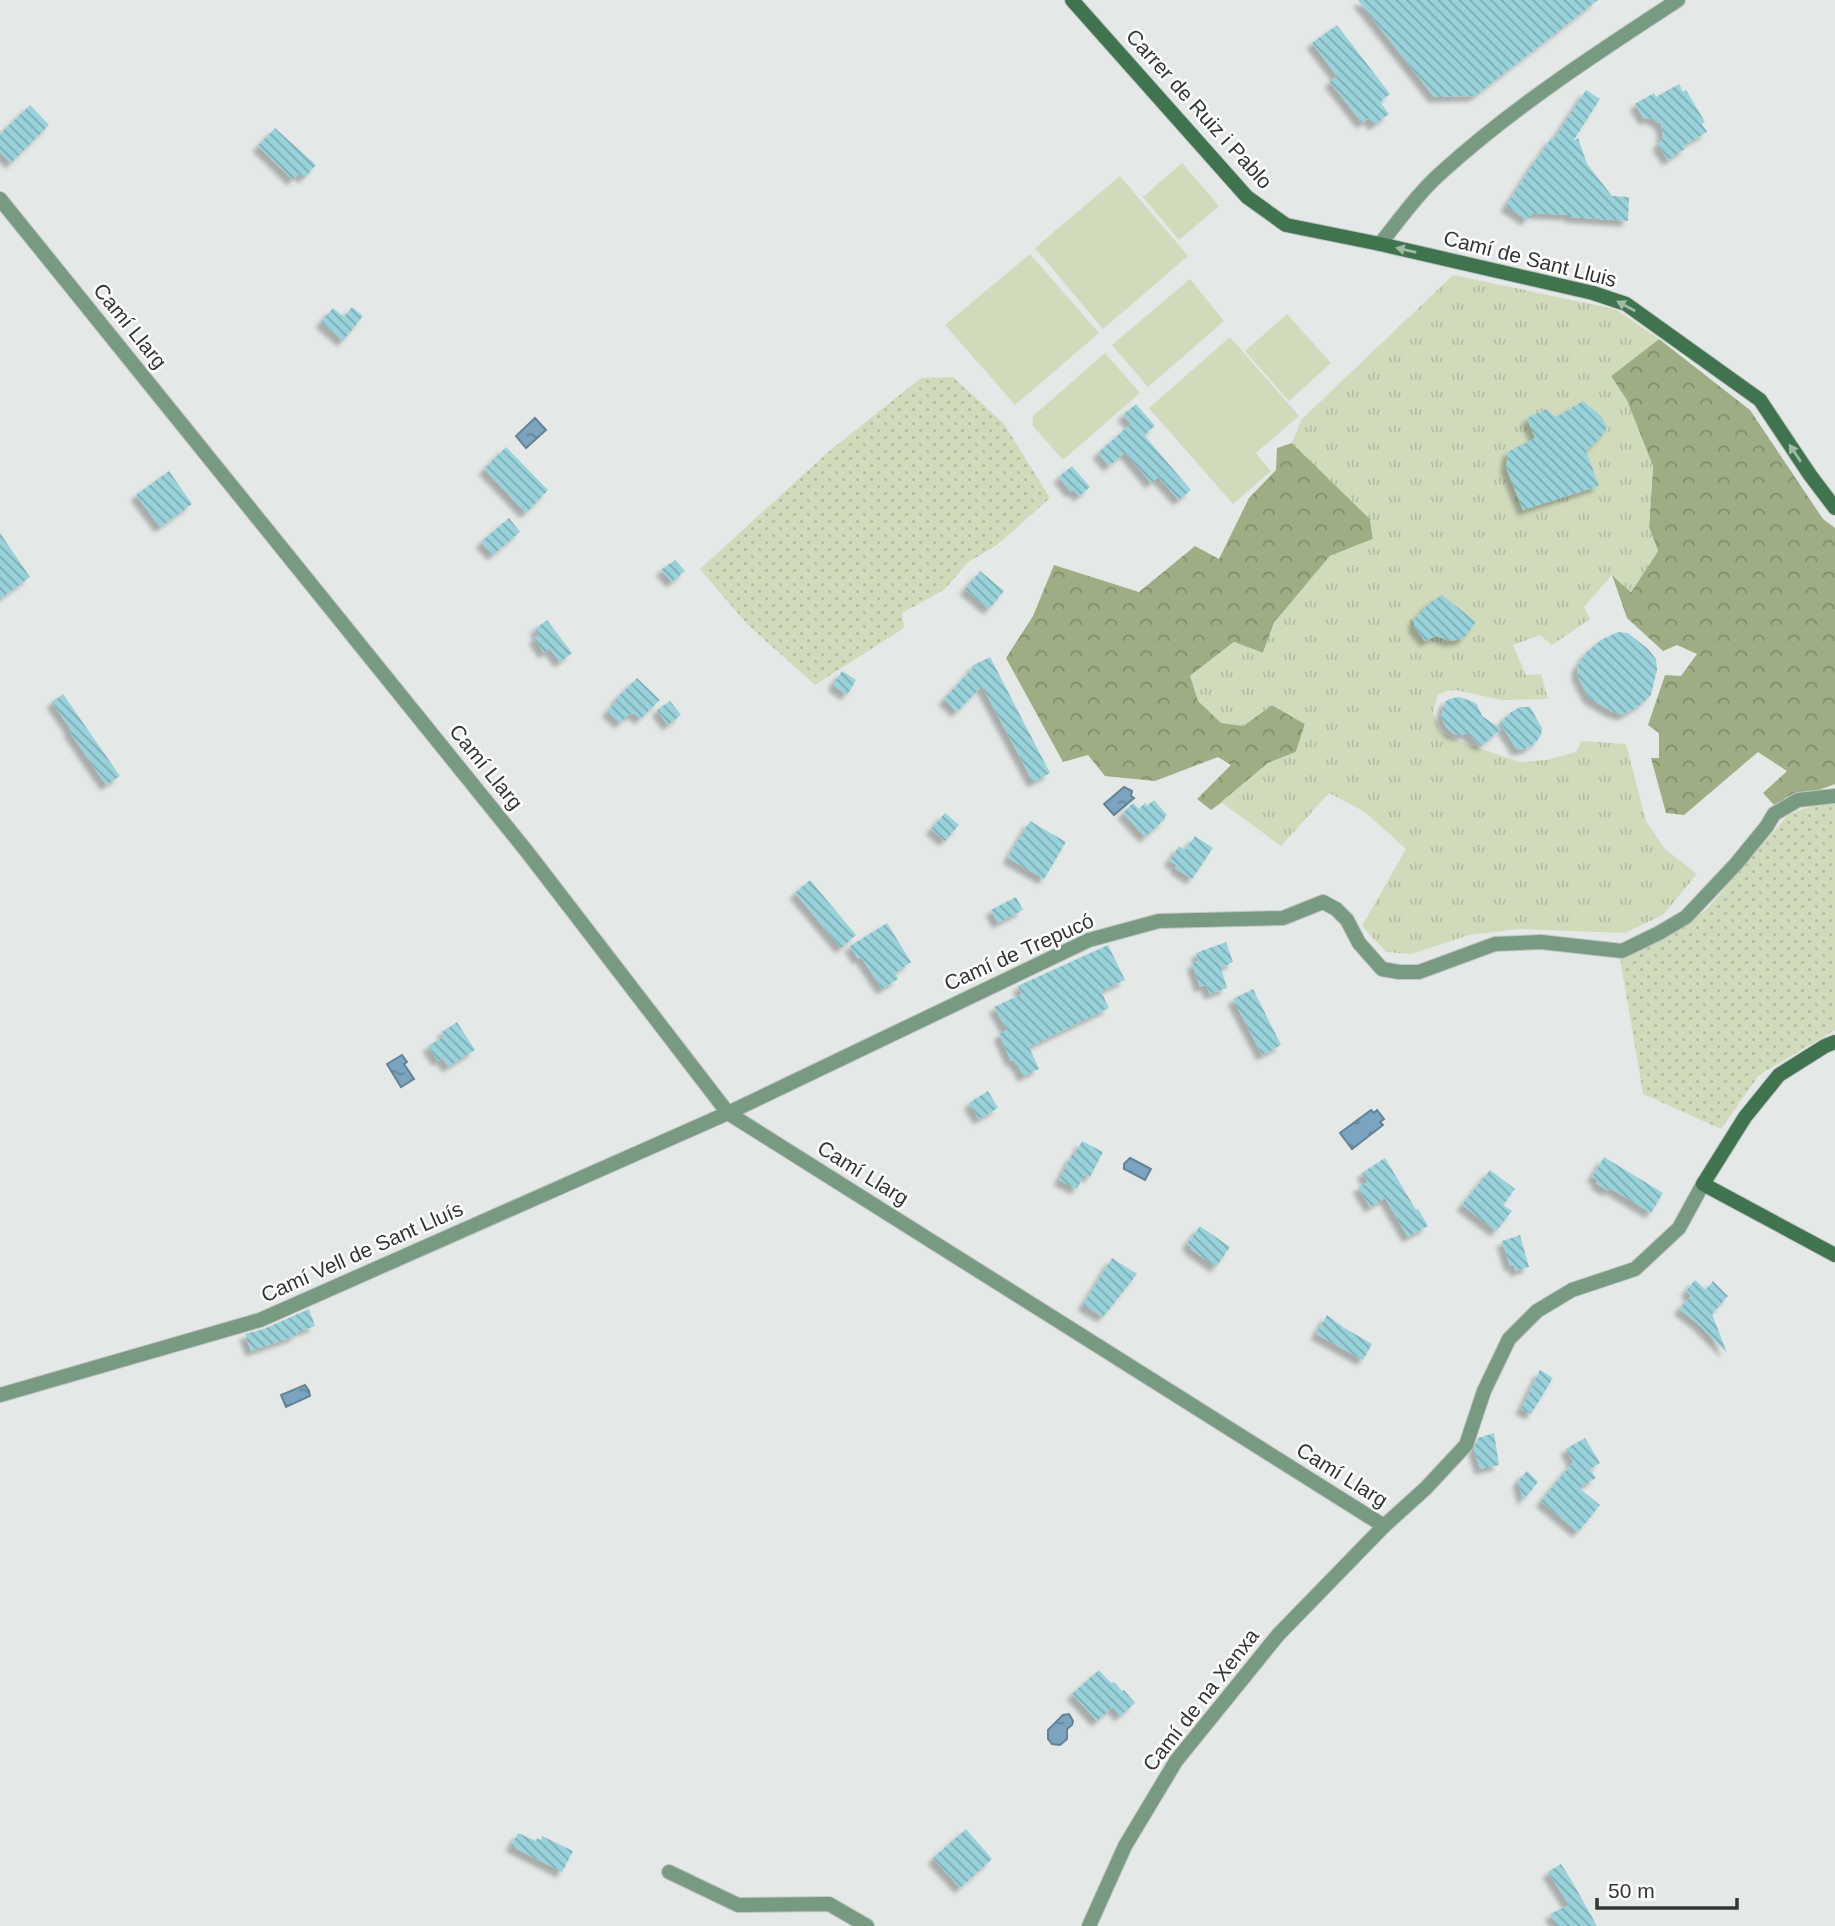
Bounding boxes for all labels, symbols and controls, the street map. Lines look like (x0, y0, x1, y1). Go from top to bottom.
street label: Carrer de Ruiz i Pablo (1122, 24, 1277, 193)
street label: Camí de Sant Lluis (1441, 226, 1619, 291)
one-way arrow (1395, 244, 1417, 255)
street label: Camí Llarg (89, 279, 172, 373)
one-way arrow (1616, 301, 1636, 312)
one-way arrow (1788, 444, 1802, 462)
street label: Camí Llarg (445, 720, 528, 814)
street label: Camí de Trepucó (941, 908, 1097, 995)
street label: Camí Llarg (814, 1136, 913, 1210)
street label: Camí Vell de Sant Lluís (257, 1197, 466, 1306)
street label: Camí Llarg (1293, 1438, 1392, 1512)
street label: Camí de na Xenxa (1138, 1624, 1263, 1775)
scale bar (1597, 1867, 1737, 1911)
text: 50 m (1608, 1879, 1655, 1902)

